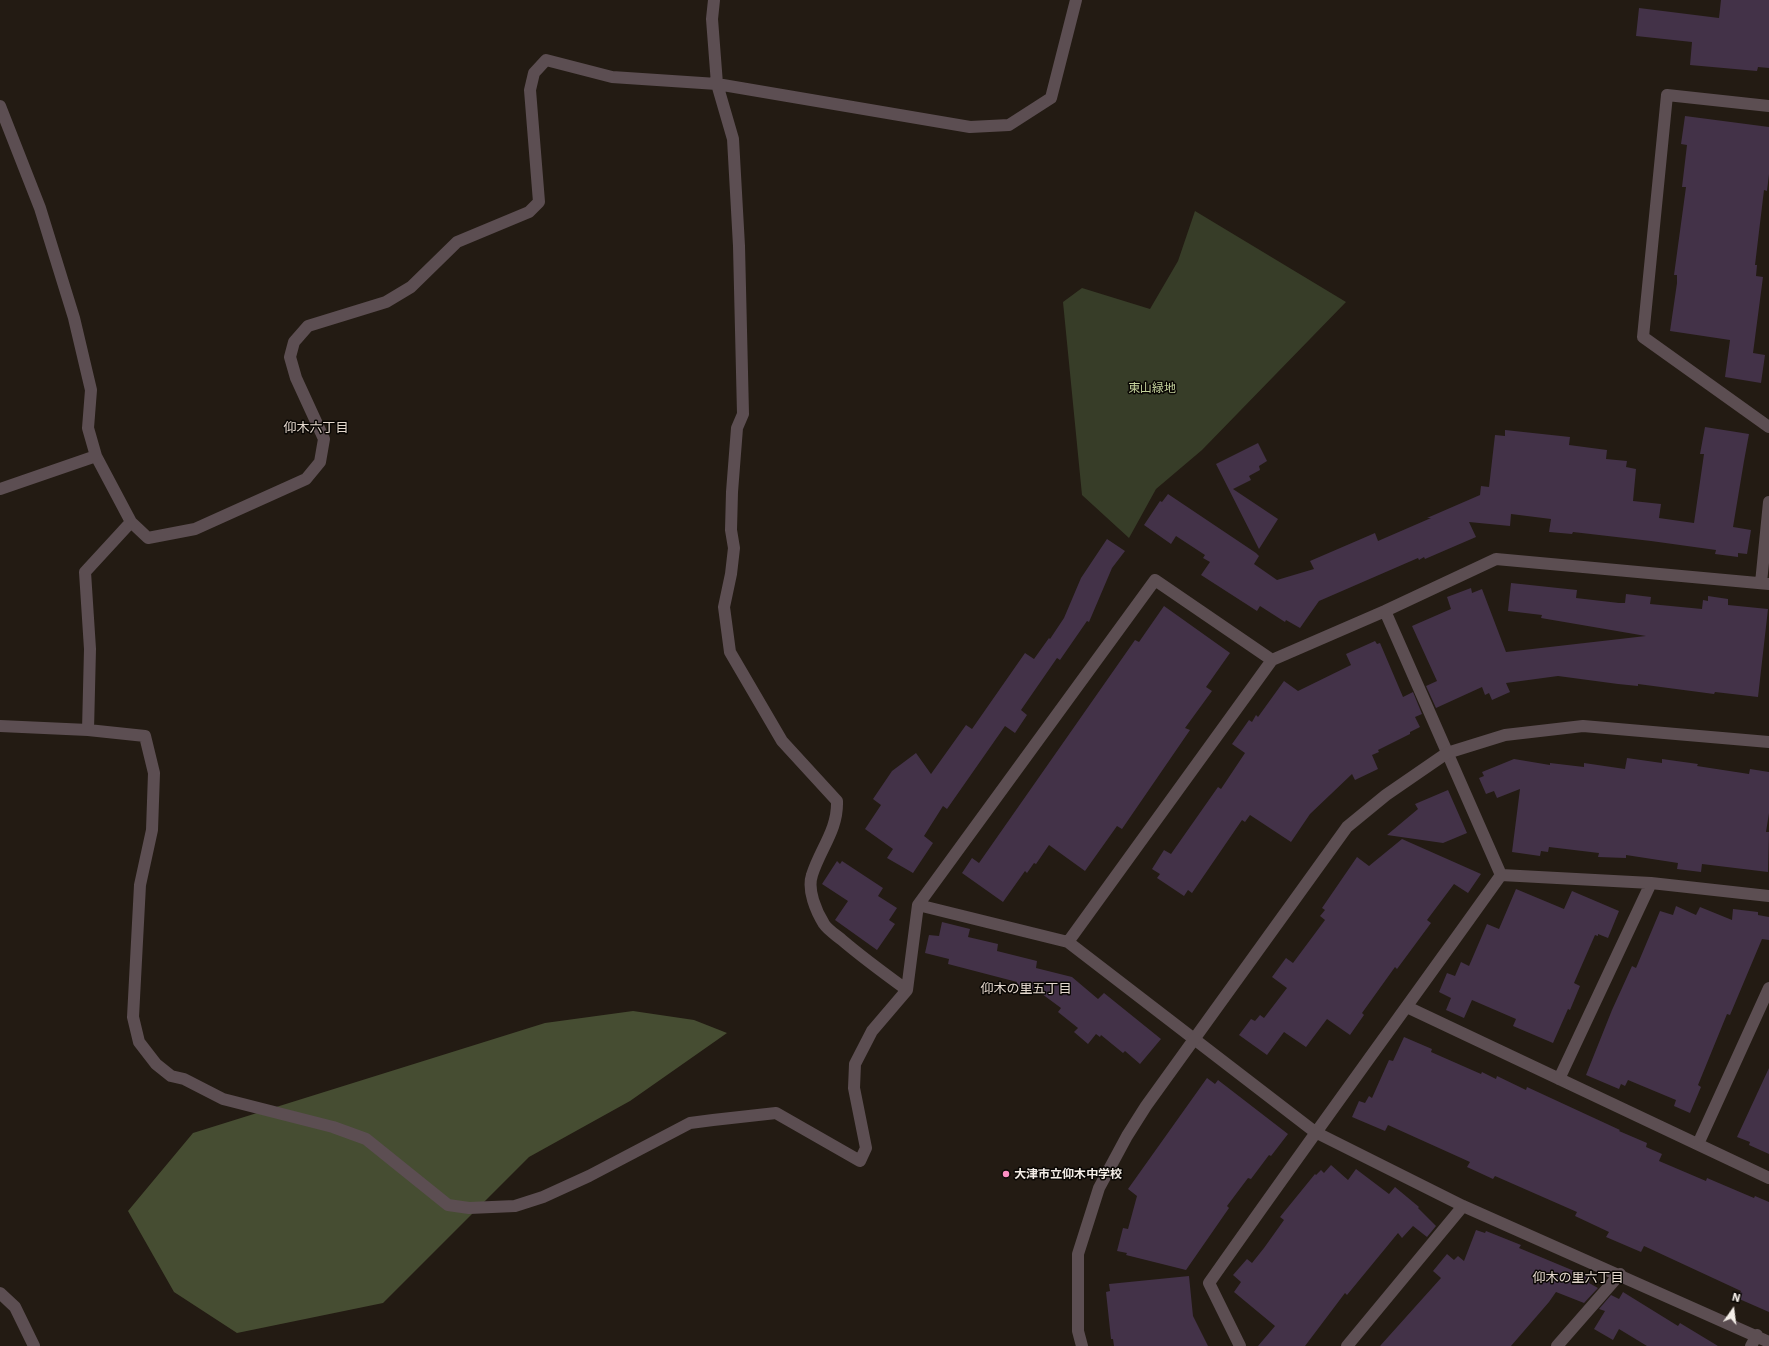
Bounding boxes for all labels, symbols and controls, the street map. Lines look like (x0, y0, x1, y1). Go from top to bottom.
park label: 東山緑地 (1128, 381, 1176, 395)
district label: 仰木六丁目 (284, 420, 348, 436)
district label: 仰木の里五丁目 (981, 981, 1071, 997)
place label: 大津市立仰木中学校 (1014, 1167, 1122, 1181)
marker: 大津市立仰木中学校 (1001, 1169, 1011, 1179)
district label: 仰木の里六丁目 (1533, 1270, 1623, 1286)
north arrow (1713, 1290, 1753, 1330)
text: N (1730, 1291, 1742, 1305)

